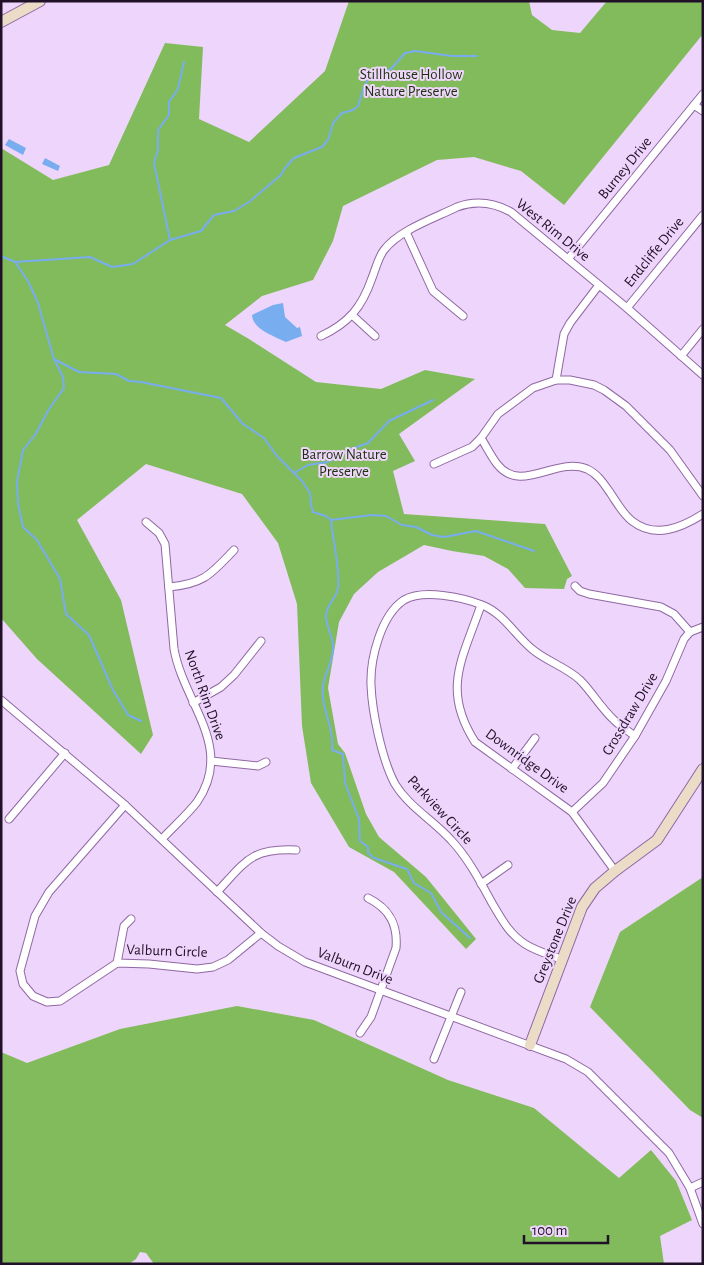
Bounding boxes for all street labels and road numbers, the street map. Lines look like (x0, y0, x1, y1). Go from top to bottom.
street label: Burney Drive (596, 134, 655, 202)
street label: West Rim Drive (513, 196, 593, 264)
street label: Endcliffe Drive (621, 214, 687, 290)
street label: North Rim Drive (182, 648, 228, 742)
street label: Crossdraw Drive (599, 670, 661, 758)
street label: Downridge Drive (483, 726, 571, 796)
street label: Parkview Circle (404, 773, 476, 847)
street label: Greystone Drive (531, 894, 579, 986)
street label: Valburn Circle (126, 942, 208, 960)
street label: Valburn Drive (315, 945, 395, 987)

